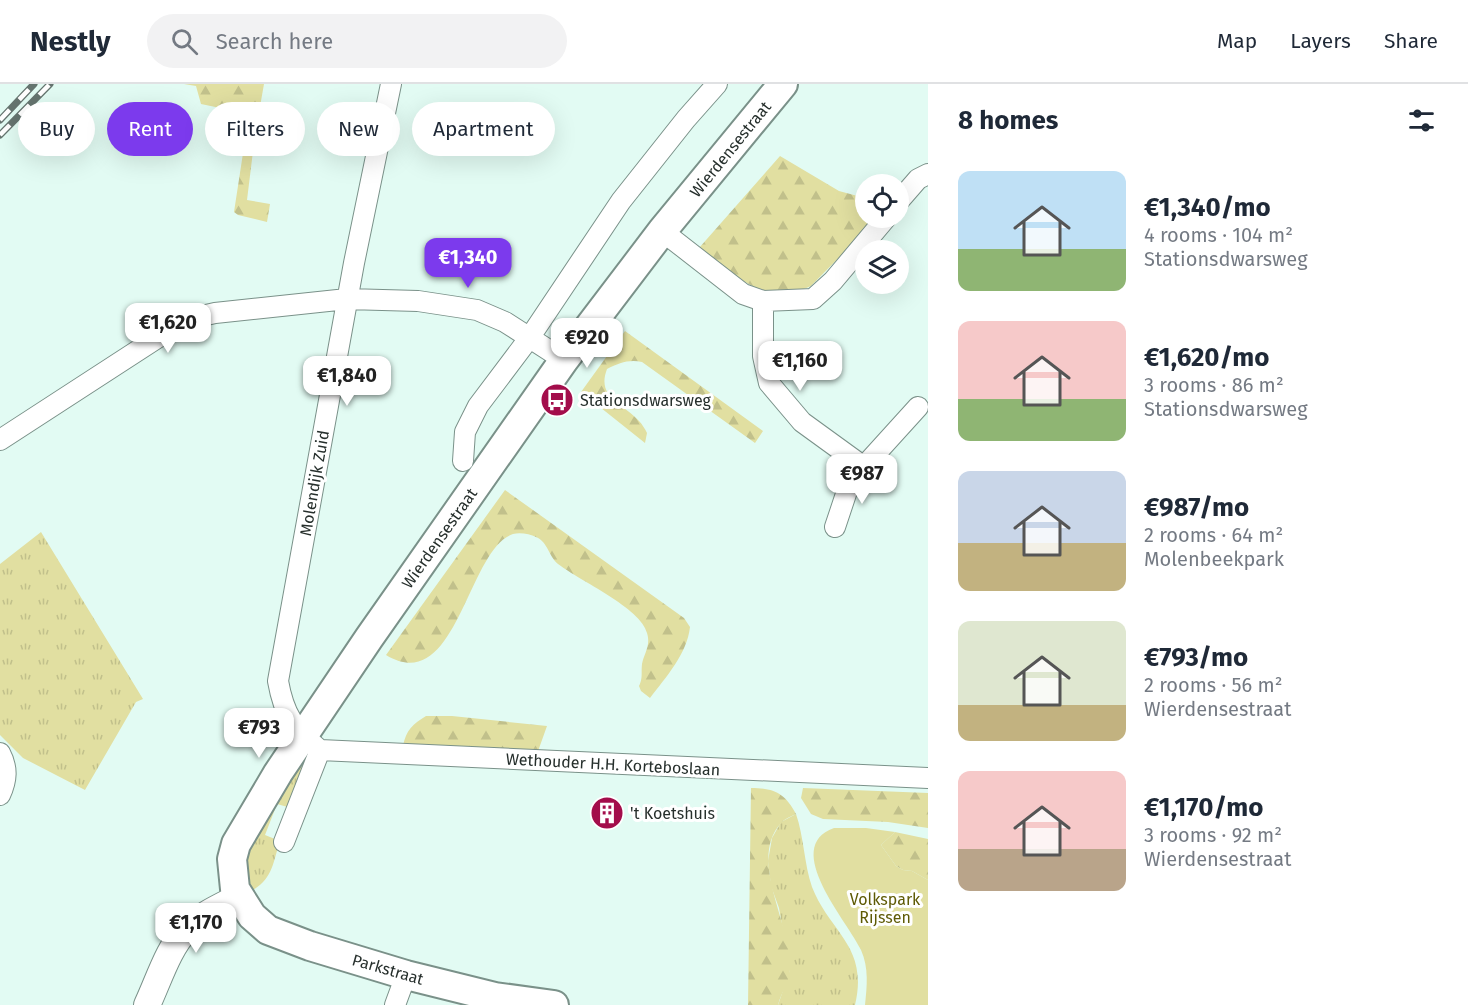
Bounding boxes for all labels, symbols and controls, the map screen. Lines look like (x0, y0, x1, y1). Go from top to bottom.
search box (147, 14, 567, 68)
text: Nestly (30, 25, 111, 58)
icon: search (168, 25, 201, 58)
text: Search here (216, 28, 333, 55)
text: Map (1217, 28, 1257, 54)
text: Layers (1290, 28, 1351, 54)
text: Share (1384, 28, 1438, 54)
street label: Wierdensestraat (686, 97, 775, 201)
chip: Buy (18, 102, 95, 156)
chip: Rent (107, 102, 193, 156)
chip: Filters (205, 102, 305, 156)
chip: New (317, 102, 400, 156)
chip: Apartment (412, 102, 555, 156)
icon: filters (1405, 104, 1438, 137)
text: 8 homes (958, 105, 1058, 136)
map controls (855, 174, 909, 294)
button: locate (855, 174, 909, 228)
text: €1,340/mo (1144, 192, 1271, 223)
icon: home (1006, 195, 1078, 267)
text: 4 rooms · 104 m² (1144, 223, 1293, 247)
pin: €1,340 (419, 238, 517, 289)
button: layers (855, 240, 909, 294)
text: €1,340 (439, 245, 497, 269)
text: Stationsdwarsweg (1144, 247, 1308, 271)
pin: €1,620 (119, 303, 217, 354)
text: €1,620 (139, 310, 197, 334)
pin: €920 (551, 318, 623, 369)
text: €920 (565, 325, 609, 349)
pin: €1,160 (751, 341, 849, 392)
text: €1,620/mo (1144, 342, 1269, 373)
icon: home (1006, 345, 1078, 417)
text: €1,160 (772, 348, 828, 372)
pin: €1,840 (298, 356, 396, 407)
text: €1,840 (317, 363, 377, 387)
text: 3 rooms · 86 m² (1144, 373, 1284, 397)
bus stop icon: Stationsdwarsweg (539, 382, 575, 418)
place label: Stationsdwarsweg (580, 391, 712, 410)
text: Stationsdwarsweg (1144, 397, 1308, 421)
street label: Molendijk Zuid (296, 429, 333, 537)
pin: €987 (826, 454, 898, 505)
text: €987 (840, 461, 884, 485)
street label: Wierdensestraat (398, 484, 481, 592)
text: €987/mo (1144, 492, 1249, 523)
icon: home (1006, 495, 1078, 567)
text: 2 rooms · 64 m² (1144, 523, 1283, 547)
text: Molenbeekpark (1144, 547, 1284, 571)
text: €793/mo (1144, 642, 1248, 673)
icon: home (1006, 645, 1078, 717)
text: 2 rooms · 56 m² (1144, 673, 1283, 697)
text: Wierdensestraat (1144, 697, 1291, 721)
pin: €793 (223, 708, 295, 759)
text: €793 (238, 715, 280, 739)
street label: Wethouder H.H. Korteboslaan (505, 749, 721, 780)
text: €1,170/mo (1144, 792, 1263, 823)
building icon: 't Koetshuis (589, 795, 625, 831)
icon: home (1006, 795, 1078, 867)
place label: 't Koetshuis (630, 804, 715, 823)
text: 3 rooms · 92 m² (1144, 823, 1282, 847)
text: Wierdensestraat (1144, 847, 1291, 871)
park label: Volkspark Rijssen (850, 890, 921, 927)
pin: €1,170 (147, 903, 245, 954)
text: €1,170 (169, 910, 223, 934)
street label: Parkstraat (350, 950, 426, 989)

